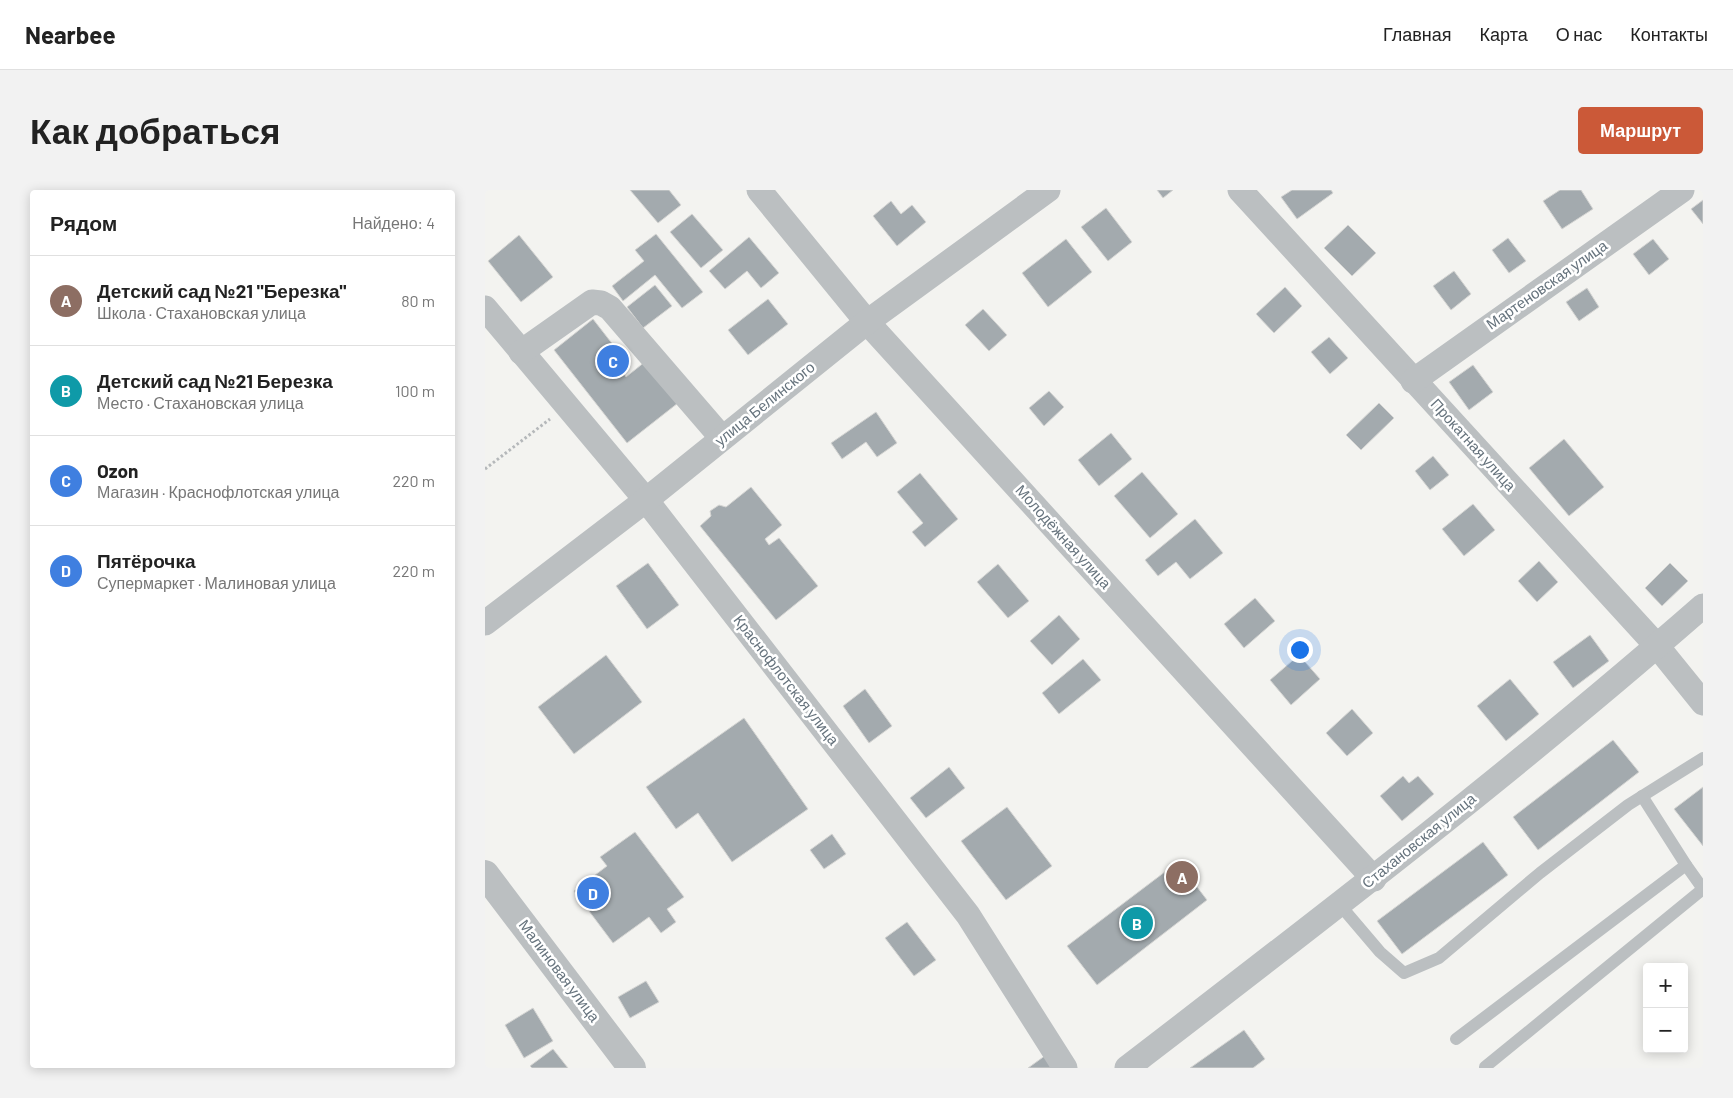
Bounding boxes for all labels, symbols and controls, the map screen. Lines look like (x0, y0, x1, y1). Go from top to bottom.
text: Nearbee (25, 20, 116, 49)
text: Главная (1383, 23, 1452, 45)
text: Карта (1480, 23, 1528, 45)
text: О нас (1556, 23, 1602, 45)
text: Контакты (1630, 23, 1708, 45)
button: Маршрут (1578, 107, 1703, 154)
text: Как добраться (30, 109, 280, 151)
text: Рядом (50, 210, 117, 235)
text: Найдено: 4 (352, 213, 435, 232)
street label: Мартеновская улица (1482, 235, 1611, 333)
text: Детский сад №21 "Березка" (97, 279, 346, 302)
text: A (61, 291, 71, 310)
text: 80 m (401, 291, 435, 310)
text: Школа · Стахановская улица (97, 303, 306, 322)
pin: C (597, 342, 629, 380)
street label: улица Белинского (711, 357, 818, 449)
text: Детский сад №21 Березка (97, 369, 333, 392)
text: B (61, 381, 71, 400)
text: 100 m (395, 381, 435, 400)
text: Место · Стахановская улица (97, 393, 304, 412)
street label: Прокатная улица (1427, 394, 1520, 495)
text: Ozon (97, 459, 139, 482)
text: C (61, 471, 71, 490)
text: 220 m (392, 471, 435, 490)
street label: Молодёжная улица (1012, 481, 1116, 593)
text: Магазин · Краснофлотская улица (97, 482, 339, 501)
text: Пятёрочка (97, 549, 195, 572)
text: D (61, 561, 71, 580)
text: 220 m (392, 561, 435, 580)
text: Супермаркет · Малиновая улица (97, 573, 336, 592)
street label: Краснофлотская улица (730, 611, 844, 749)
your location (1287, 637, 1313, 663)
street label: Стахановская улица (1358, 788, 1479, 892)
pin: A (1166, 858, 1198, 896)
pin: D (577, 874, 609, 912)
pin: B (1121, 904, 1153, 942)
street label: Малиновая улица (516, 916, 604, 1026)
map controls (1643, 963, 1688, 1053)
button: + (1643, 963, 1688, 1008)
button: − (1643, 1008, 1688, 1053)

